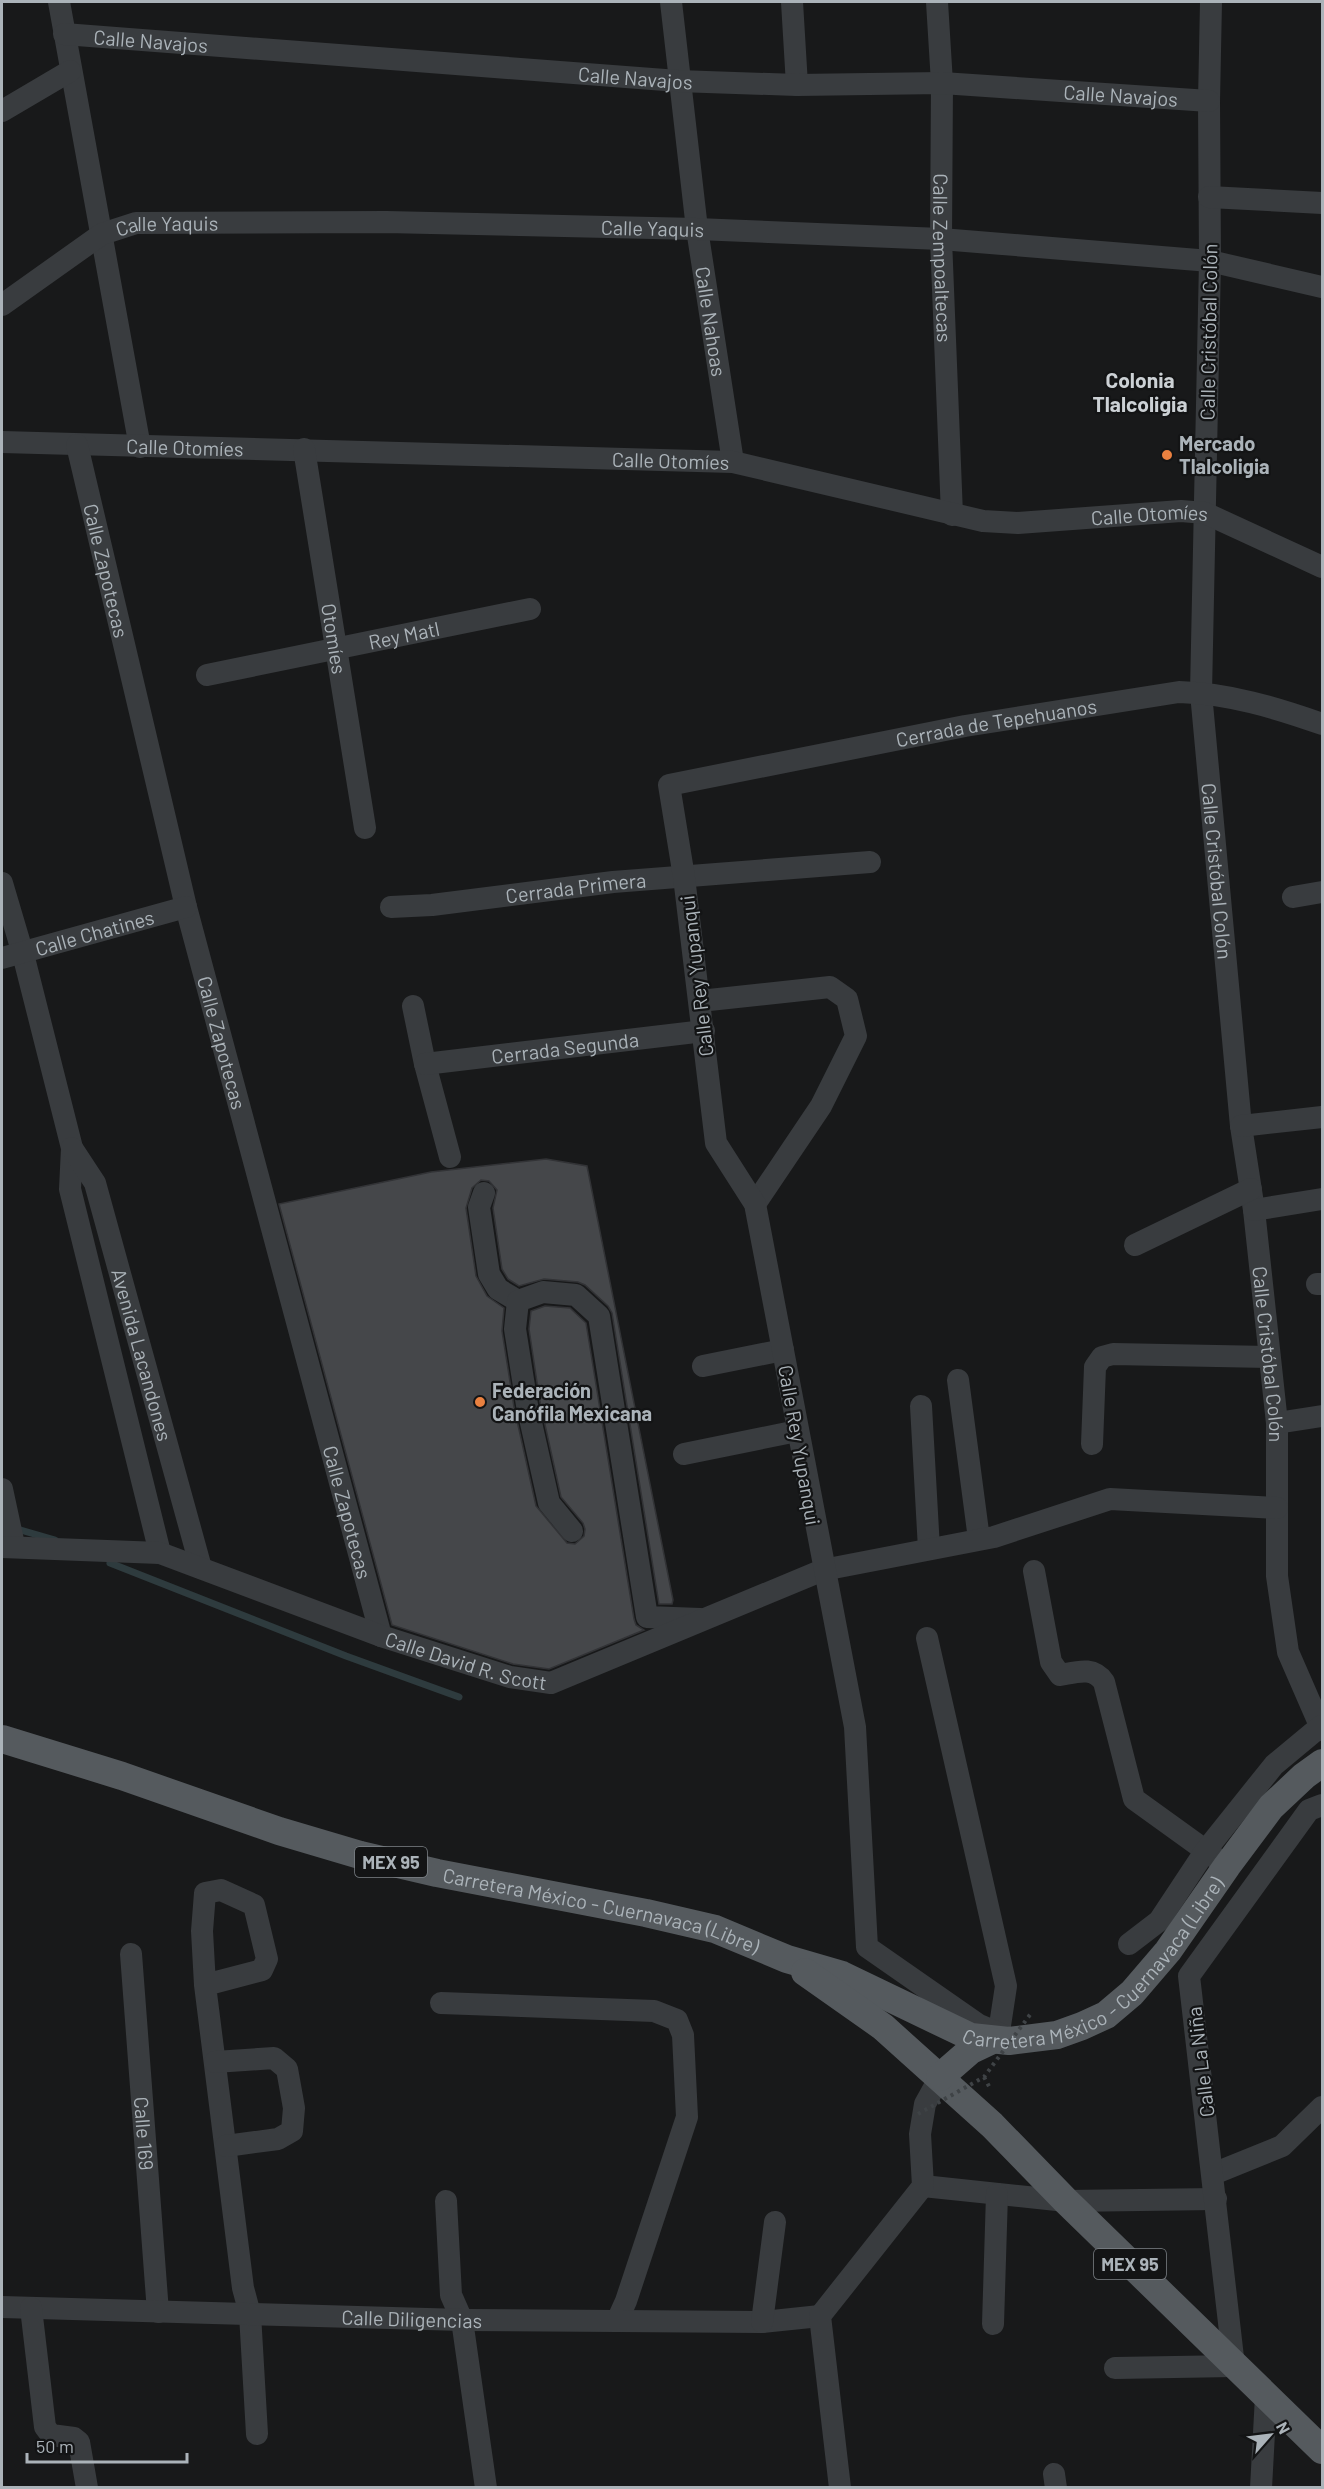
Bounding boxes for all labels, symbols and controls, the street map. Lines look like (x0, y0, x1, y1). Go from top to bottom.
street label: Calle Navajos (93, 24, 209, 57)
street label: Calle Navajos (577, 61, 693, 93)
street label: Calle Navajos (1063, 79, 1179, 111)
street label: Calle Zempoaltecas (929, 173, 957, 343)
street label: Calle Yaquis (112, 211, 218, 241)
street label: Calle Yaquis (601, 215, 705, 241)
street label: Calle Cristóbal Colón (1194, 243, 1222, 421)
street label: Calle Nahoas (691, 265, 732, 378)
district label: Colonia Tlalcoligia (1092, 367, 1188, 416)
place label: Mercado Tlalcoligia (1179, 431, 1270, 478)
street label: Calle Otomíes (126, 433, 244, 461)
street label: Calle Otomíes (612, 447, 730, 474)
marker: Mercado Tlalcoligia (1160, 448, 1174, 462)
street label: Calle Otomíes (1090, 499, 1209, 530)
street label: Calle Zapotecas (79, 501, 134, 640)
street label: Otomíes (317, 601, 352, 676)
street label: Rey Matl (366, 616, 442, 654)
street label: Cerrada de Tepehuanos (894, 693, 1098, 752)
street label: Calle Cristóbal Colón (1197, 782, 1238, 960)
street label: Cerrada Primera (504, 867, 647, 908)
street label: Calle Rey Yupanqui (674, 894, 718, 1058)
street label: Calle Chatines (32, 904, 157, 960)
street label: Calle Zapotecas (193, 973, 252, 1112)
street label: Cerrada Segunda (490, 1027, 640, 1068)
street label: Calle Cristóbal Colón (1248, 1265, 1289, 1442)
street label: Avenida Lacandones (107, 1266, 177, 1444)
street label: Calle Rey Yupanqui (774, 1363, 826, 1527)
place label: Federación Canófila Mexicana (492, 1378, 652, 1425)
marker: Federación Canófila Mexicana (473, 1395, 487, 1409)
street label: Calle Zapotecas (319, 1443, 377, 1581)
street label: Calle David R. Scott (382, 1626, 548, 1694)
road number: MEX 95 (355, 1847, 427, 1877)
street label: Carretera México - Cuernavaca (Libre) (441, 1862, 764, 1958)
street label: Carretera México - Cuernavaca (Libre) (959, 1871, 1228, 2053)
street label: Calle La Niña (1181, 2005, 1219, 2119)
street label: Calle 169 (130, 2096, 159, 2171)
road number: MEX 95 (1094, 2249, 1166, 2279)
street label: Calle Diligencias (341, 2305, 482, 2332)
north arrow (1240, 2405, 1300, 2465)
text: N (1273, 2419, 1295, 2437)
scale bar (27, 2426, 188, 2464)
text: 50 m (36, 2435, 74, 2457)

